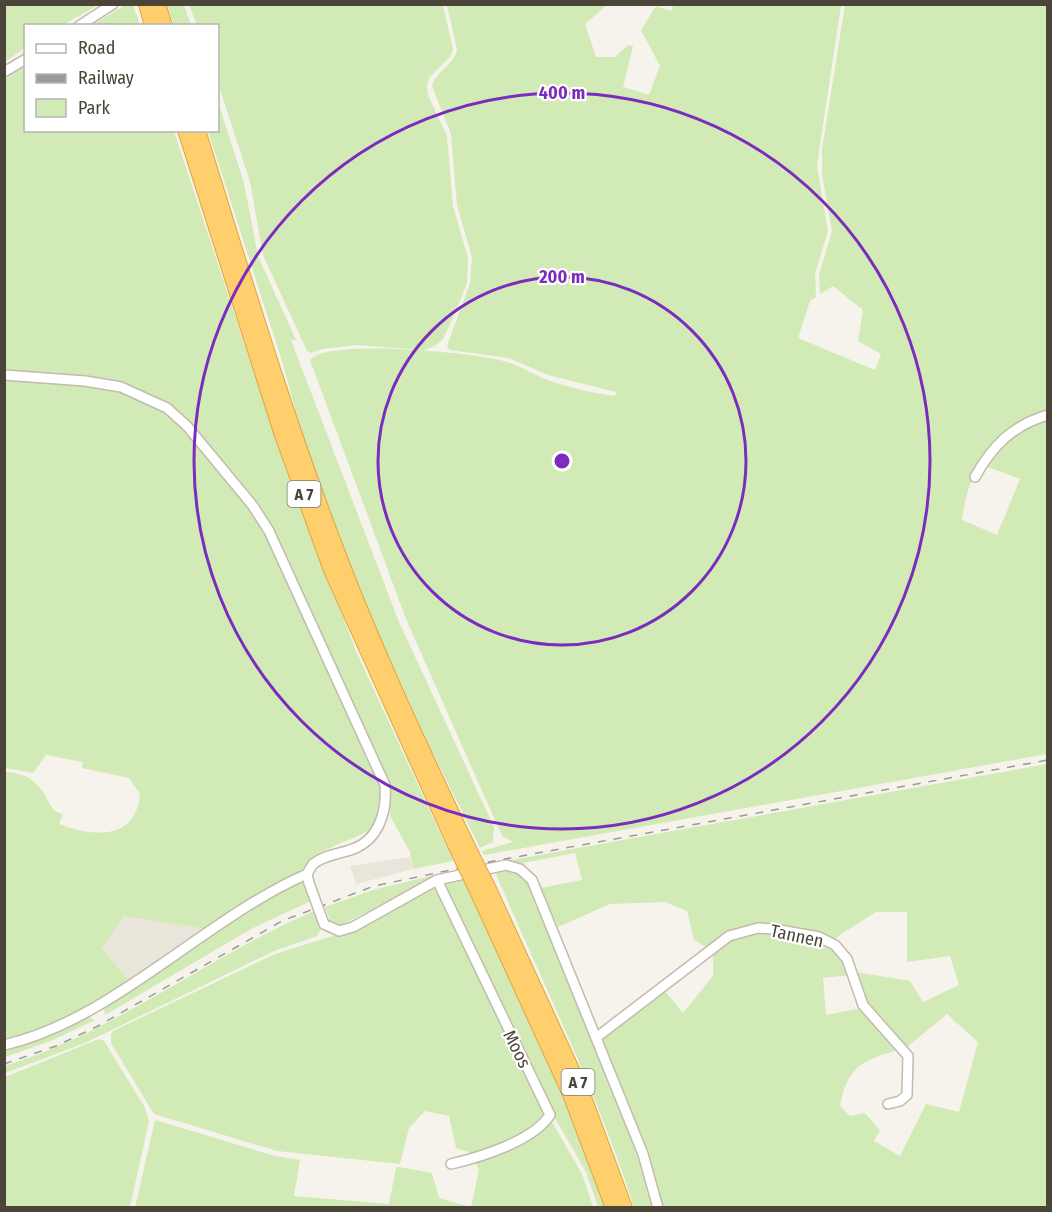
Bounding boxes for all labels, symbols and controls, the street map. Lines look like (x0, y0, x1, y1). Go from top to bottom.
legend (24, 24, 219, 132)
text: Road (78, 37, 115, 59)
text: Railway (78, 67, 134, 89)
text: 400 m (539, 82, 585, 104)
text: Park (78, 97, 111, 119)
text: 200 m (538, 266, 585, 288)
centre of rings (552, 451, 572, 471)
road number: A 7 (288, 481, 320, 507)
street label: Tannen (768, 920, 826, 952)
street label: Moos (498, 1026, 536, 1072)
road number: A 7 (562, 1069, 594, 1095)

